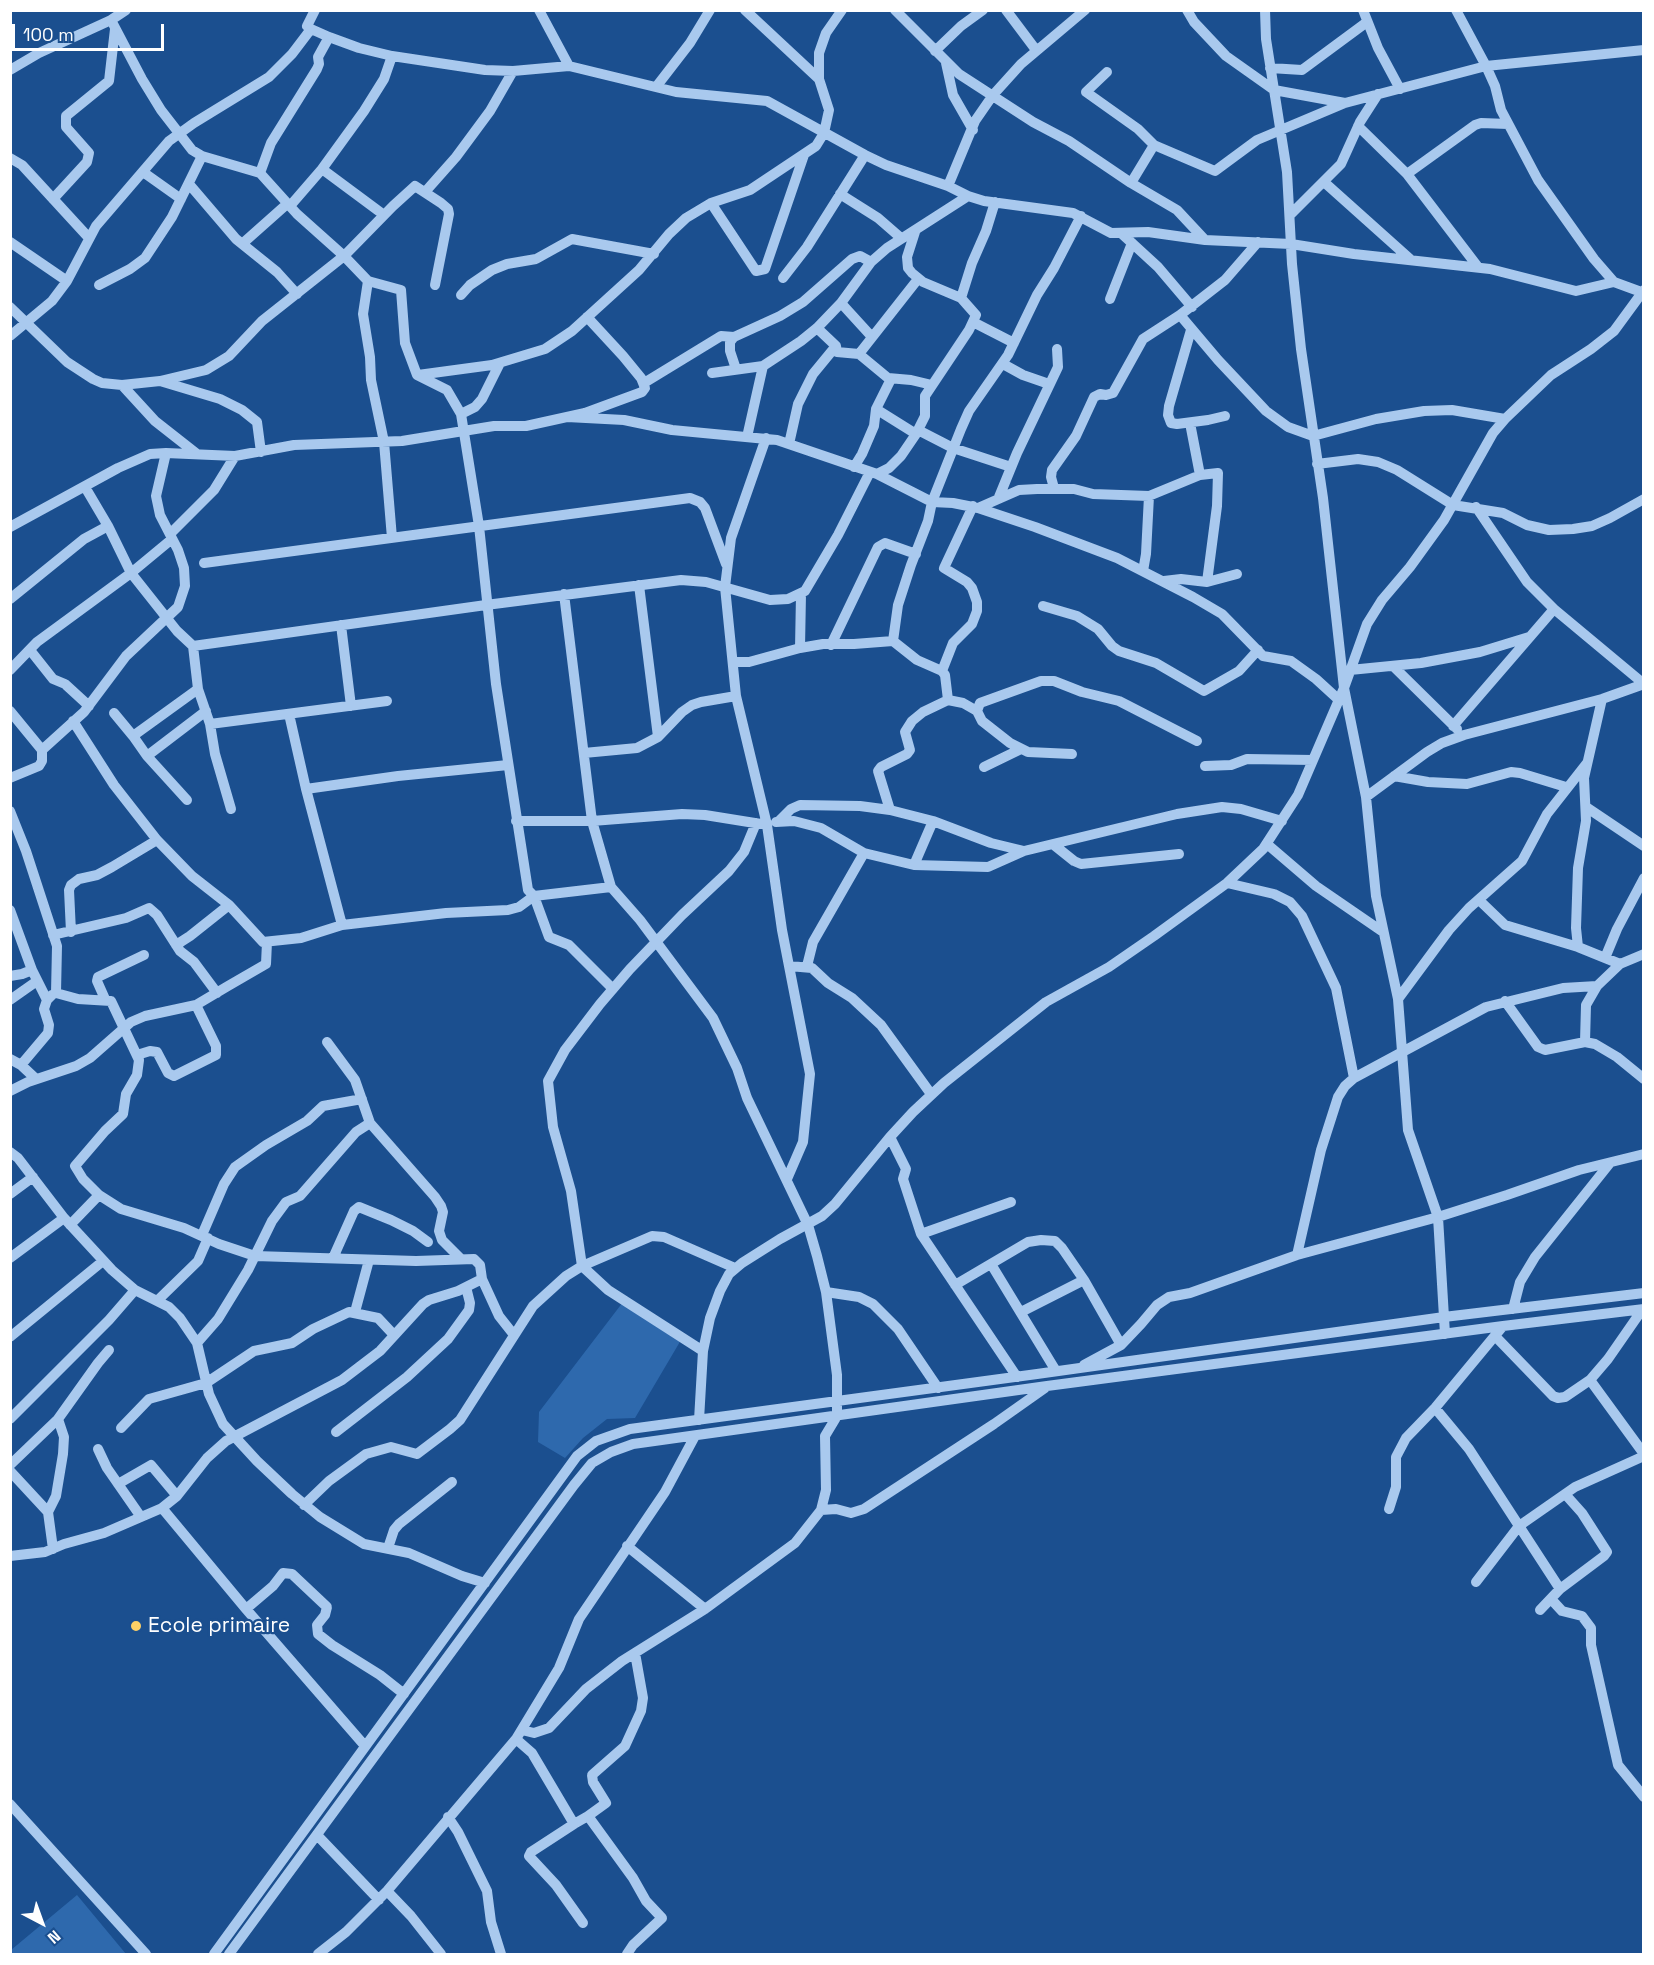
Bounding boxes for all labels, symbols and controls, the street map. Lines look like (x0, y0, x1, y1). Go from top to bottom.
scale bar (15, 12, 166, 50)
text: 100 m (23, 23, 74, 46)
place label: Ecole primaire (148, 1613, 290, 1639)
marker: Ecole primaire (129, 1619, 143, 1633)
north arrow (12, 1893, 72, 1953)
text: N (43, 1926, 65, 1948)

